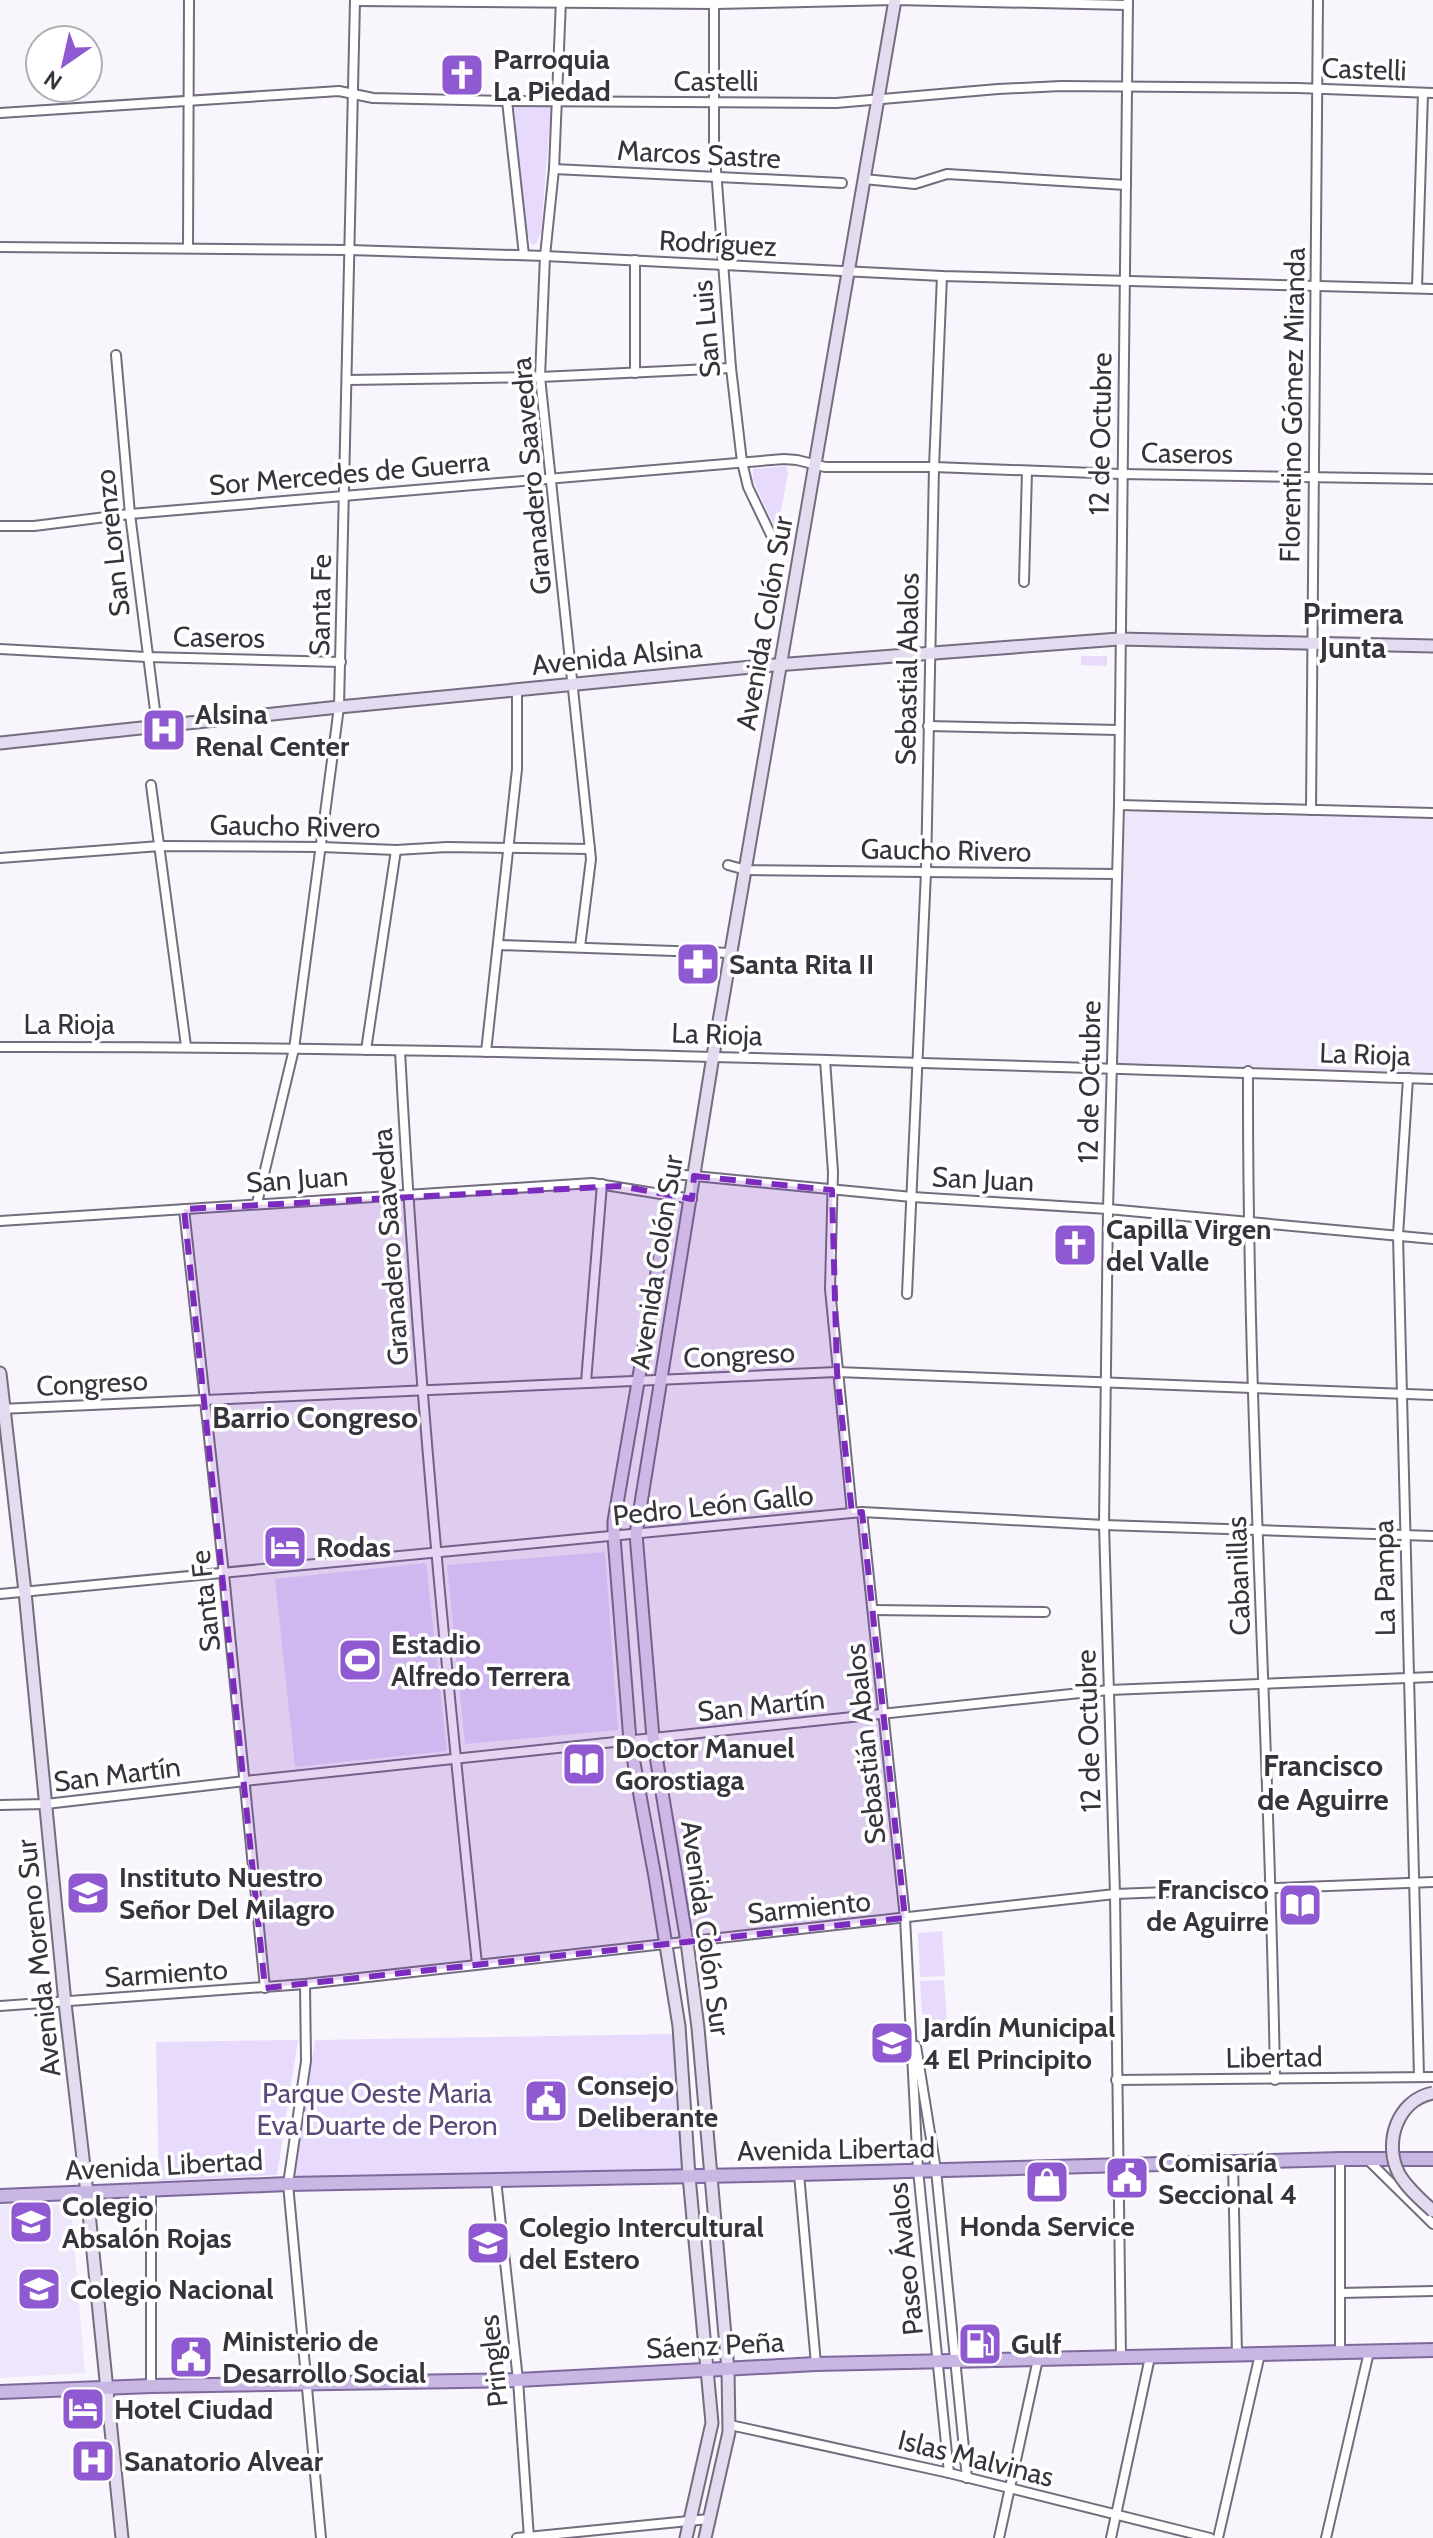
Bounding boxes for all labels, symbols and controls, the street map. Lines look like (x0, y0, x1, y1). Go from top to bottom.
north arrow (24, 24, 104, 104)
place label: Parroquia La Piedad (493, 42, 611, 108)
church icon: Parroquia La Piedad (438, 51, 486, 99)
street label: Castelli (1321, 51, 1407, 87)
street label: Castelli (673, 64, 759, 98)
text: N (39, 65, 67, 96)
street label: Marcos Sastre (616, 133, 782, 175)
street label: Rodríguez (658, 223, 778, 263)
street label: Florentino Gómez Miranda (1272, 247, 1312, 563)
street label: San Luis (685, 279, 727, 379)
street label: 12 de Octubre (1082, 352, 1118, 516)
street label: Granadero Saavedra (504, 355, 558, 596)
street label: Caseros (1141, 435, 1233, 471)
street label: Sor Mercedes de Guerra (207, 444, 491, 502)
street label: San Lorenzo (87, 468, 137, 618)
street label: Avenida Colón Sur (728, 513, 800, 733)
street label: Santa Fe (302, 554, 338, 656)
street label: Sebastial Abalos (888, 572, 926, 766)
district label: Primera Junta (1303, 595, 1404, 666)
street label: Caseros (173, 619, 265, 655)
street label: Avenida Alsina (530, 630, 704, 682)
place label: Alsina Renal Center (195, 697, 350, 763)
hospital icon: Alsina Renal Center (140, 706, 188, 754)
street label: Gaucho Rivero (209, 808, 381, 844)
street label: Gaucho Rivero (860, 832, 1032, 868)
pharmacy icon: Santa Rita II (674, 940, 722, 988)
place label: Santa Rita II (729, 947, 874, 981)
street label: 12 de Octubre (1071, 1000, 1107, 1164)
street label: La Rioja (23, 1007, 115, 1041)
street label: La Rioja (671, 1015, 764, 1053)
street label: La Rioja (1319, 1035, 1412, 1073)
street label: Granadero Saavedra (365, 1126, 415, 1367)
street label: Avenida Colón Sur (622, 1152, 690, 1372)
street label: San Juan (245, 1158, 349, 1200)
street label: San Juan (931, 1159, 1035, 1199)
place label: Capilla Virgen del Valle (1106, 1212, 1272, 1278)
church icon: Capilla Virgen del Valle (1051, 1221, 1099, 1269)
street label: Congreso (682, 1335, 796, 1375)
street label: Congreso (35, 1363, 149, 1403)
district label: Barrio Congreso (212, 1399, 418, 1436)
street label: Pedro León Gallo (611, 1478, 815, 1532)
street label: Cabanillas (1219, 1516, 1257, 1636)
street label: La Pampa (1366, 1519, 1402, 1637)
hotel icon: Rodas (261, 1523, 309, 1571)
place label: Rodas (316, 1530, 391, 1564)
street label: Santa Fe (183, 1548, 227, 1654)
place label: Estadio Alfredo Terrera (391, 1627, 570, 1693)
sports icon: Estadio Alfredo Terrera (336, 1636, 384, 1684)
street label: Sebastián Abalos (838, 1642, 892, 1846)
street label: 12 de Octubre (1068, 1649, 1108, 1813)
street label: San Martín (696, 1681, 826, 1729)
place label: Doctor Manuel Gorostiaga (615, 1731, 795, 1797)
library icon: Doctor Manuel Gorostiaga (560, 1740, 608, 1788)
district label: Francisco de Aguirre (1257, 1747, 1389, 1818)
street label: San Martín (52, 1749, 182, 1799)
street label: Avenida Colón Sur (674, 1818, 738, 2038)
street label: Avenida Moreno Sur (9, 1837, 67, 2078)
place label: Instituto Nuestro Señor Del Milagro (119, 1860, 335, 1926)
school or university icon: Instituto Nuestro Señor Del Milagro (64, 1869, 112, 1917)
place label: Francisco de Aguirre (1146, 1872, 1269, 1938)
library icon: Francisco de Aguirre (1276, 1881, 1324, 1929)
street label: Sarmiento (746, 1884, 872, 1930)
street label: Sarmiento (103, 1952, 229, 1994)
place label: Jardín Municipal 4 El Principito (922, 2010, 1115, 2076)
school or university icon: Jardín Municipal 4 El Principito (868, 2019, 916, 2067)
street label: Libertad (1225, 2039, 1323, 2075)
place label: Consejo Deliberante (577, 2068, 718, 2134)
park label: Parque Oeste Maria Eva Duarte de Peron (256, 2076, 498, 2142)
public building icon: Consejo Deliberante (522, 2077, 570, 2125)
street label: Avenida Libertad (737, 2130, 935, 2168)
street label: Avenida Libertad (64, 2143, 264, 2187)
place label: Comisaría Seccional 4 (1158, 2145, 1297, 2211)
public building icon: Comisaría Seccional 4 (1103, 2154, 1151, 2202)
shop icon: Honda Service (1023, 2158, 1071, 2206)
street label: Paseo Ávalos (880, 2181, 930, 2337)
place label: Colegio Absalón Rojas (62, 2189, 232, 2255)
school or university icon: Colegio Absalón Rojas (7, 2198, 55, 2246)
place label: Honda Service (959, 2209, 1135, 2243)
place label: Colegio Intercultural del Estero (519, 2210, 764, 2276)
school or university icon: Colegio Intercultural del Estero (464, 2219, 512, 2267)
school or university icon: Colegio Nacional (15, 2265, 63, 2313)
place label: Colegio Nacional (70, 2272, 274, 2306)
street label: Pringles (471, 2313, 515, 2409)
fuel station icon: Gulf (956, 2320, 1004, 2368)
place label: Ministerio de Desarrollo Social (222, 2324, 426, 2390)
street label: Sáenz Peña (645, 2324, 786, 2366)
place label: Gulf (1011, 2327, 1062, 2361)
public building icon: Ministerio de Desarrollo Social (167, 2333, 215, 2381)
hotel icon: Hotel Ciudad (59, 2385, 107, 2433)
place label: Hotel Ciudad (114, 2392, 273, 2426)
street label: Islas Malvinas (895, 2422, 1057, 2494)
hospital icon: Sanatorio Alvear (69, 2437, 117, 2485)
place label: Sanatorio Alvear (124, 2444, 324, 2478)

